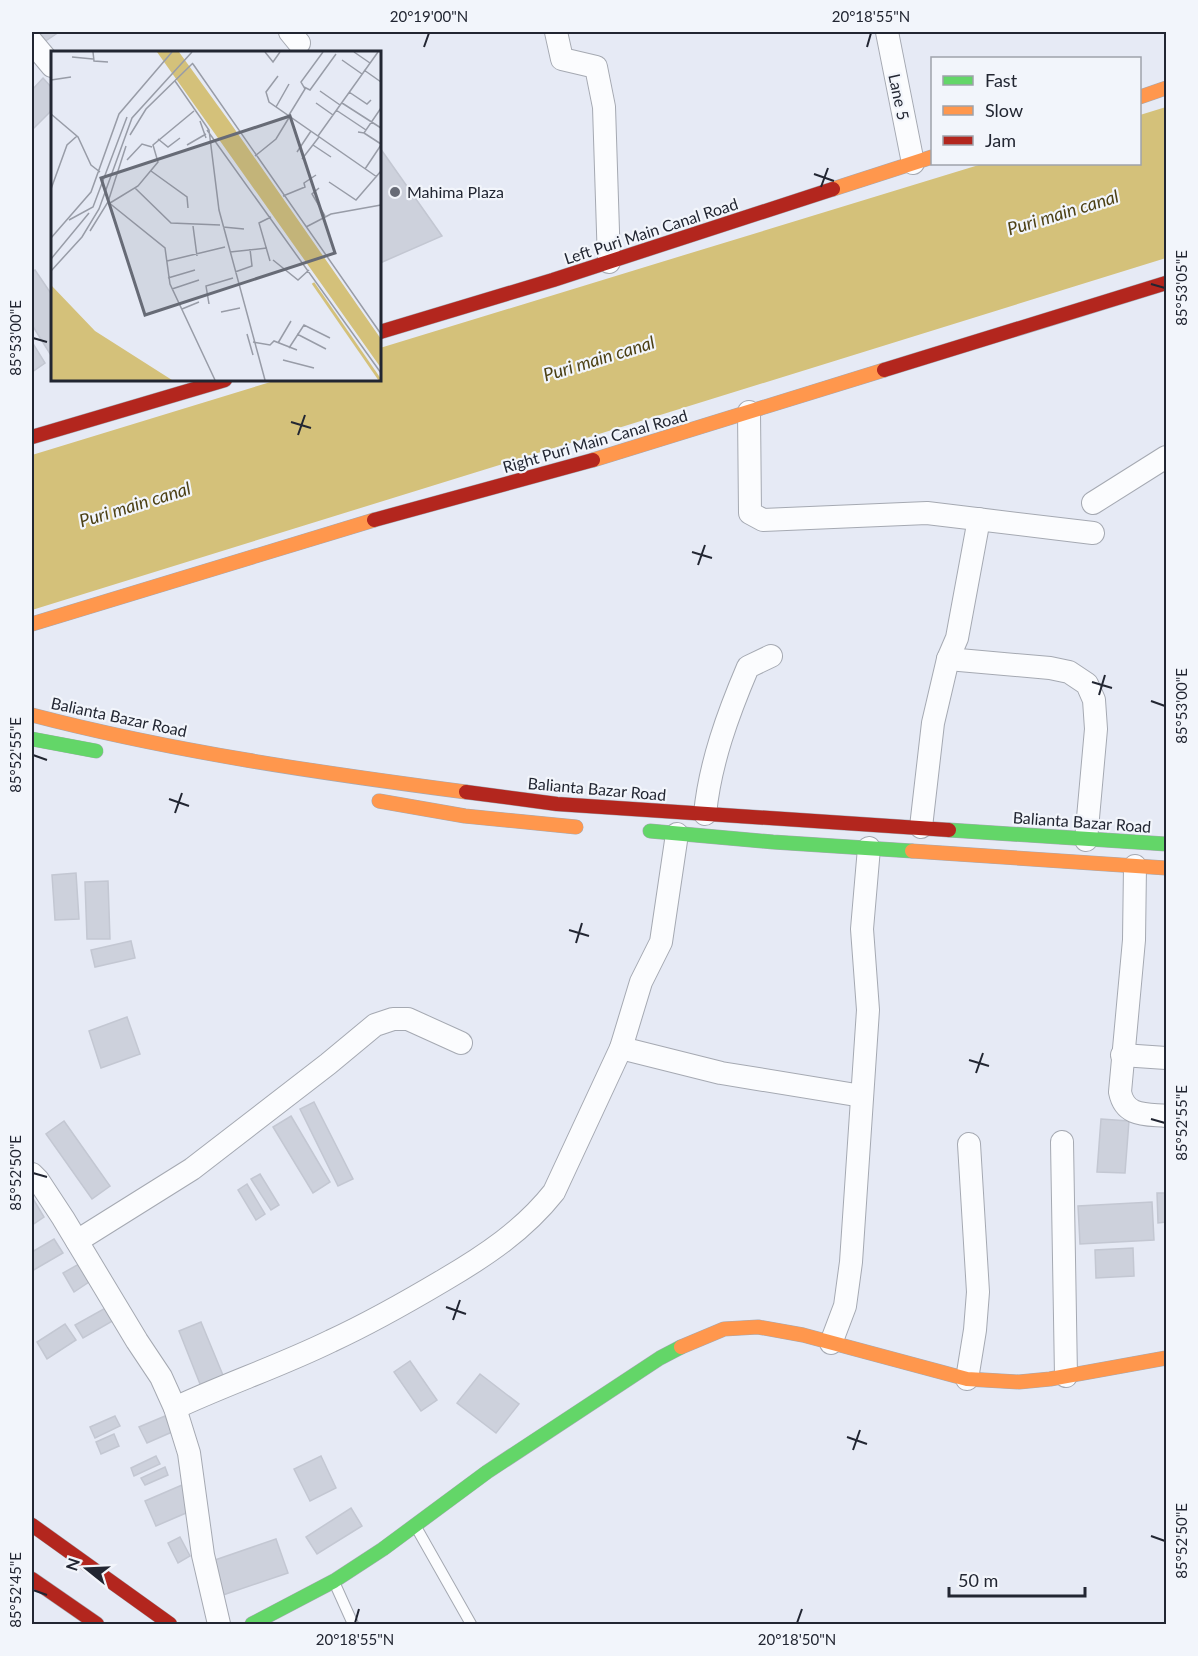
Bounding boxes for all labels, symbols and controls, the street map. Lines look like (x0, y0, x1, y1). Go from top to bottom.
text: 20°19'00"N (390, 7, 468, 25)
text: 20°18'55"N (832, 7, 910, 25)
inset map (51, 51, 381, 381)
legend (931, 57, 1141, 165)
text: Fast (985, 69, 1018, 91)
street label: Lane 5 (885, 72, 914, 122)
text: Slow (985, 99, 1023, 121)
text: Jam (985, 129, 1016, 151)
place label: Mahima Plaza (407, 182, 504, 201)
marker: Mahima Plaza (388, 185, 402, 199)
water label: Puri main canal (1004, 185, 1121, 239)
street label: Left Puri Main Canal Road (562, 193, 740, 268)
text: 85°53'05"E (1172, 250, 1190, 326)
text: 85°53'00"E (6, 300, 24, 376)
water label: Puri main canal (540, 331, 657, 385)
street label: Right Puri Main Canal Road (500, 405, 689, 476)
water label: Puri main canal (76, 477, 193, 531)
text: 85°53'00"E (1172, 668, 1190, 744)
street label: Balianta Bazar Road (49, 693, 189, 740)
text: 85°52'55"E (6, 717, 24, 793)
street label: Balianta Bazar Road (527, 773, 667, 804)
street label: Balianta Bazar Road (1012, 807, 1152, 836)
text: 85°52'55"E (1172, 1085, 1190, 1161)
text: 85°52'50"E (6, 1135, 24, 1211)
text: 85°52'50"E (1172, 1503, 1190, 1579)
north arrow (57, 1539, 117, 1599)
text: 85°52'45"E (6, 1552, 24, 1628)
text: N (61, 1555, 83, 1573)
scale bar (949, 1560, 1086, 1598)
text: 50 m (958, 1569, 998, 1591)
text: 20°18'55"N (316, 1630, 394, 1648)
text: 20°18'50"N (758, 1630, 836, 1648)

